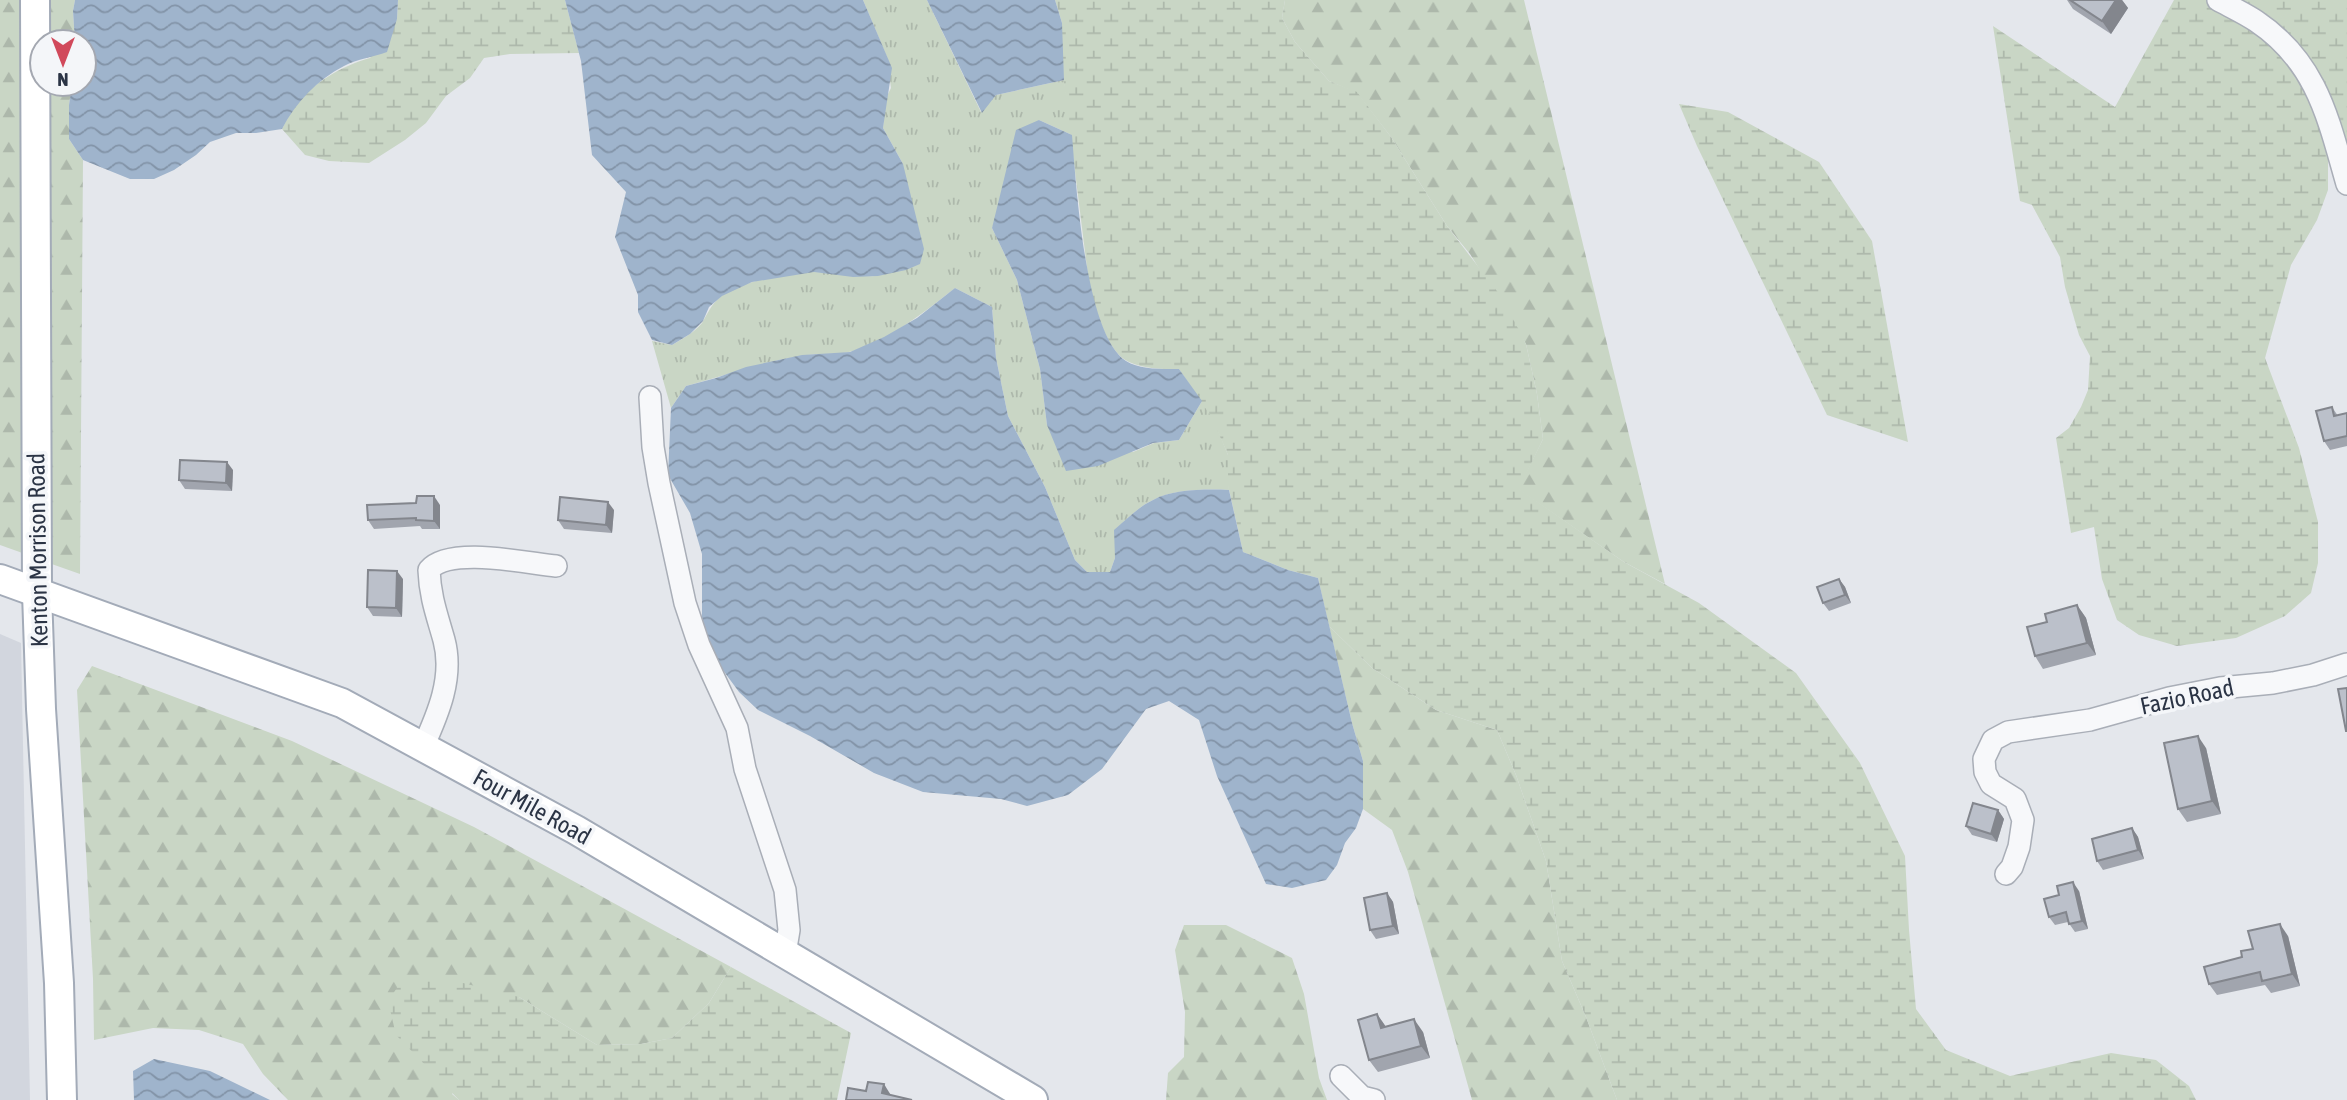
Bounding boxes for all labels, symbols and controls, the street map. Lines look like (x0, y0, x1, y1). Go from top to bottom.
north arrow (28, 28, 98, 98)
text: N (57, 69, 69, 91)
street label: Kenton Morrison Road (22, 453, 53, 647)
street label: Fazio Road (2138, 673, 2236, 720)
street label: Four Mile Road (469, 763, 596, 850)

